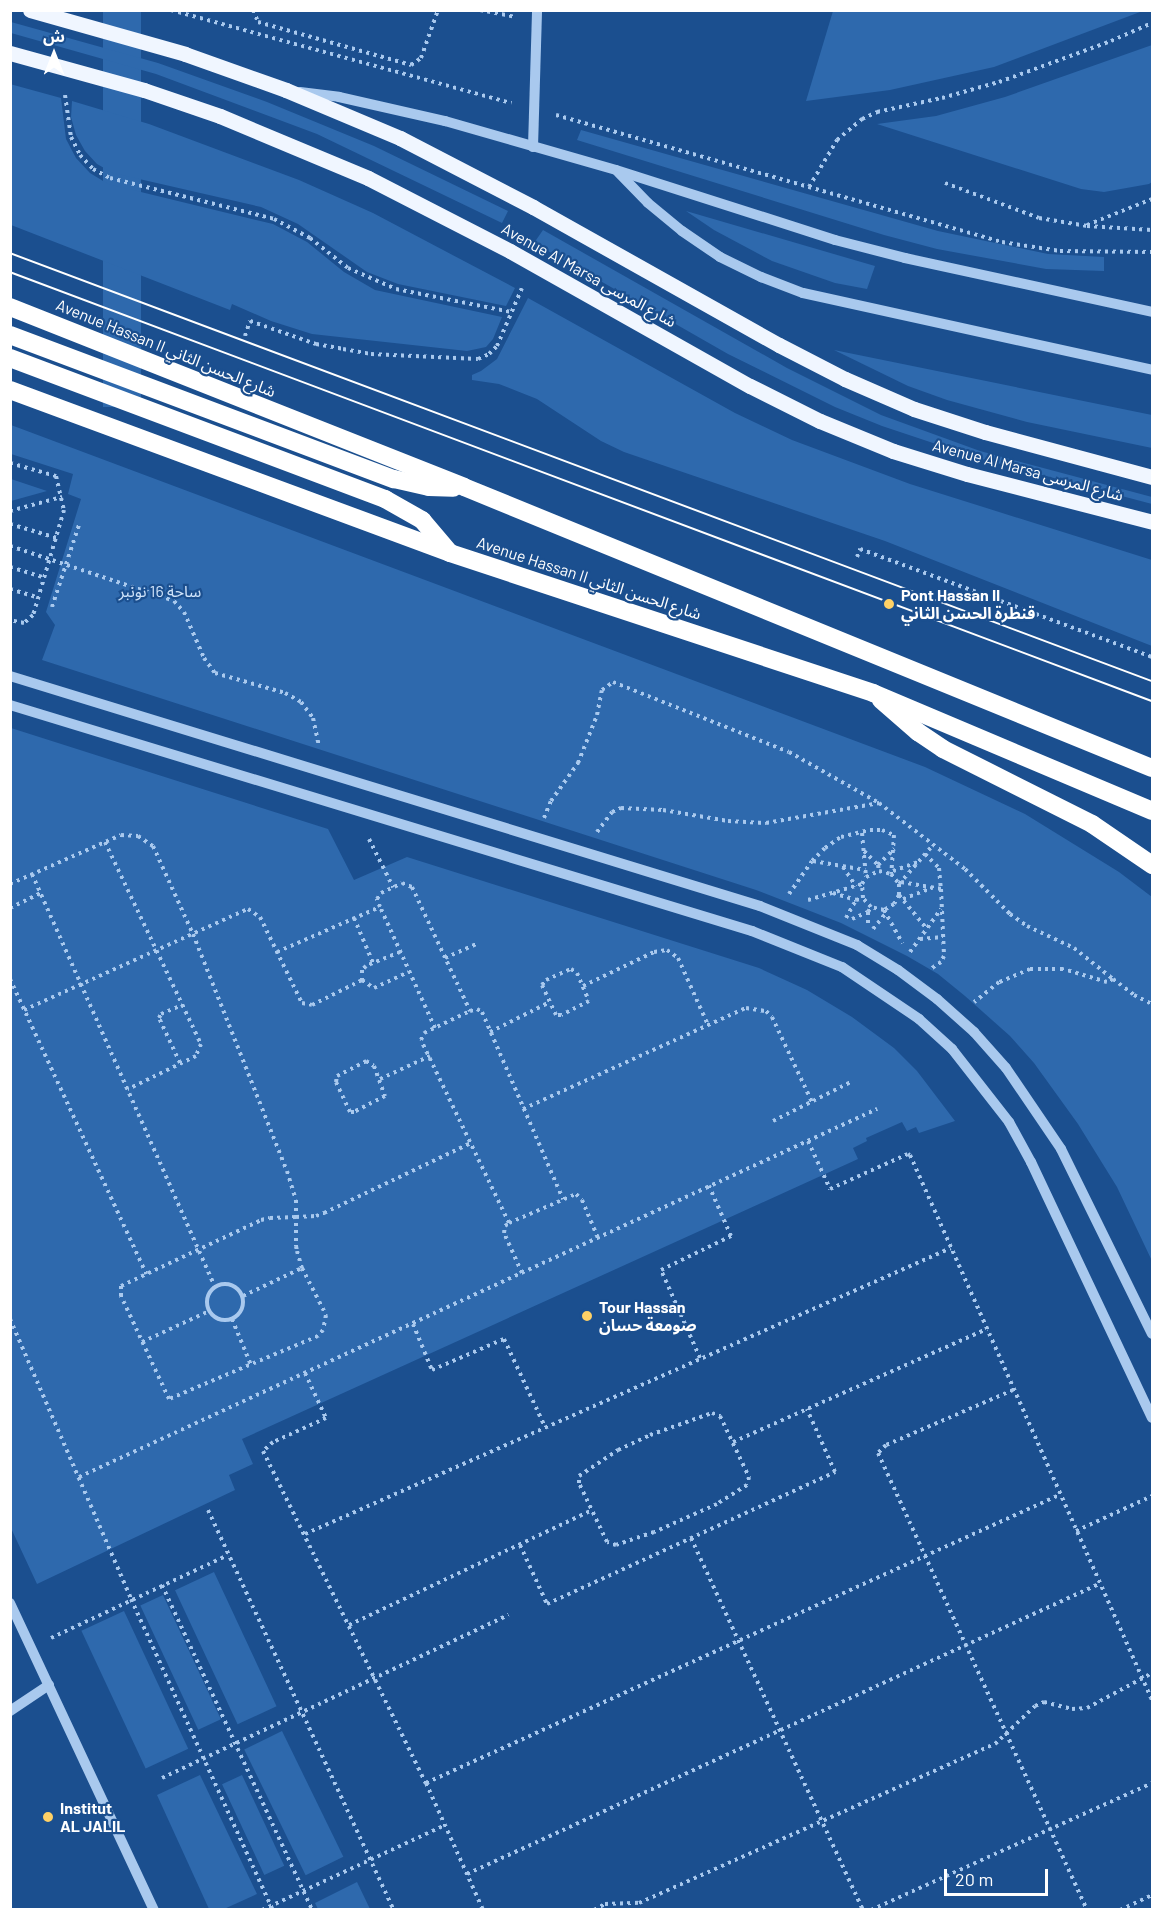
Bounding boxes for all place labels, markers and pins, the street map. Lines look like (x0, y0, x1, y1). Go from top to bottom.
place label: Pont Hassan II قنطرة الحسن الثاني (901, 585, 1035, 623)
marker: Pont Hassan II قنطرة الحسن الثاني (882, 597, 896, 611)
place label: Tour Hassan صومعة حسان (599, 1297, 697, 1335)
marker: Tour Hassan صومعة حسان (580, 1309, 594, 1323)
place label: Institut AL JALIL (60, 1798, 125, 1836)
marker: Institut AL JALIL (41, 1810, 55, 1824)

